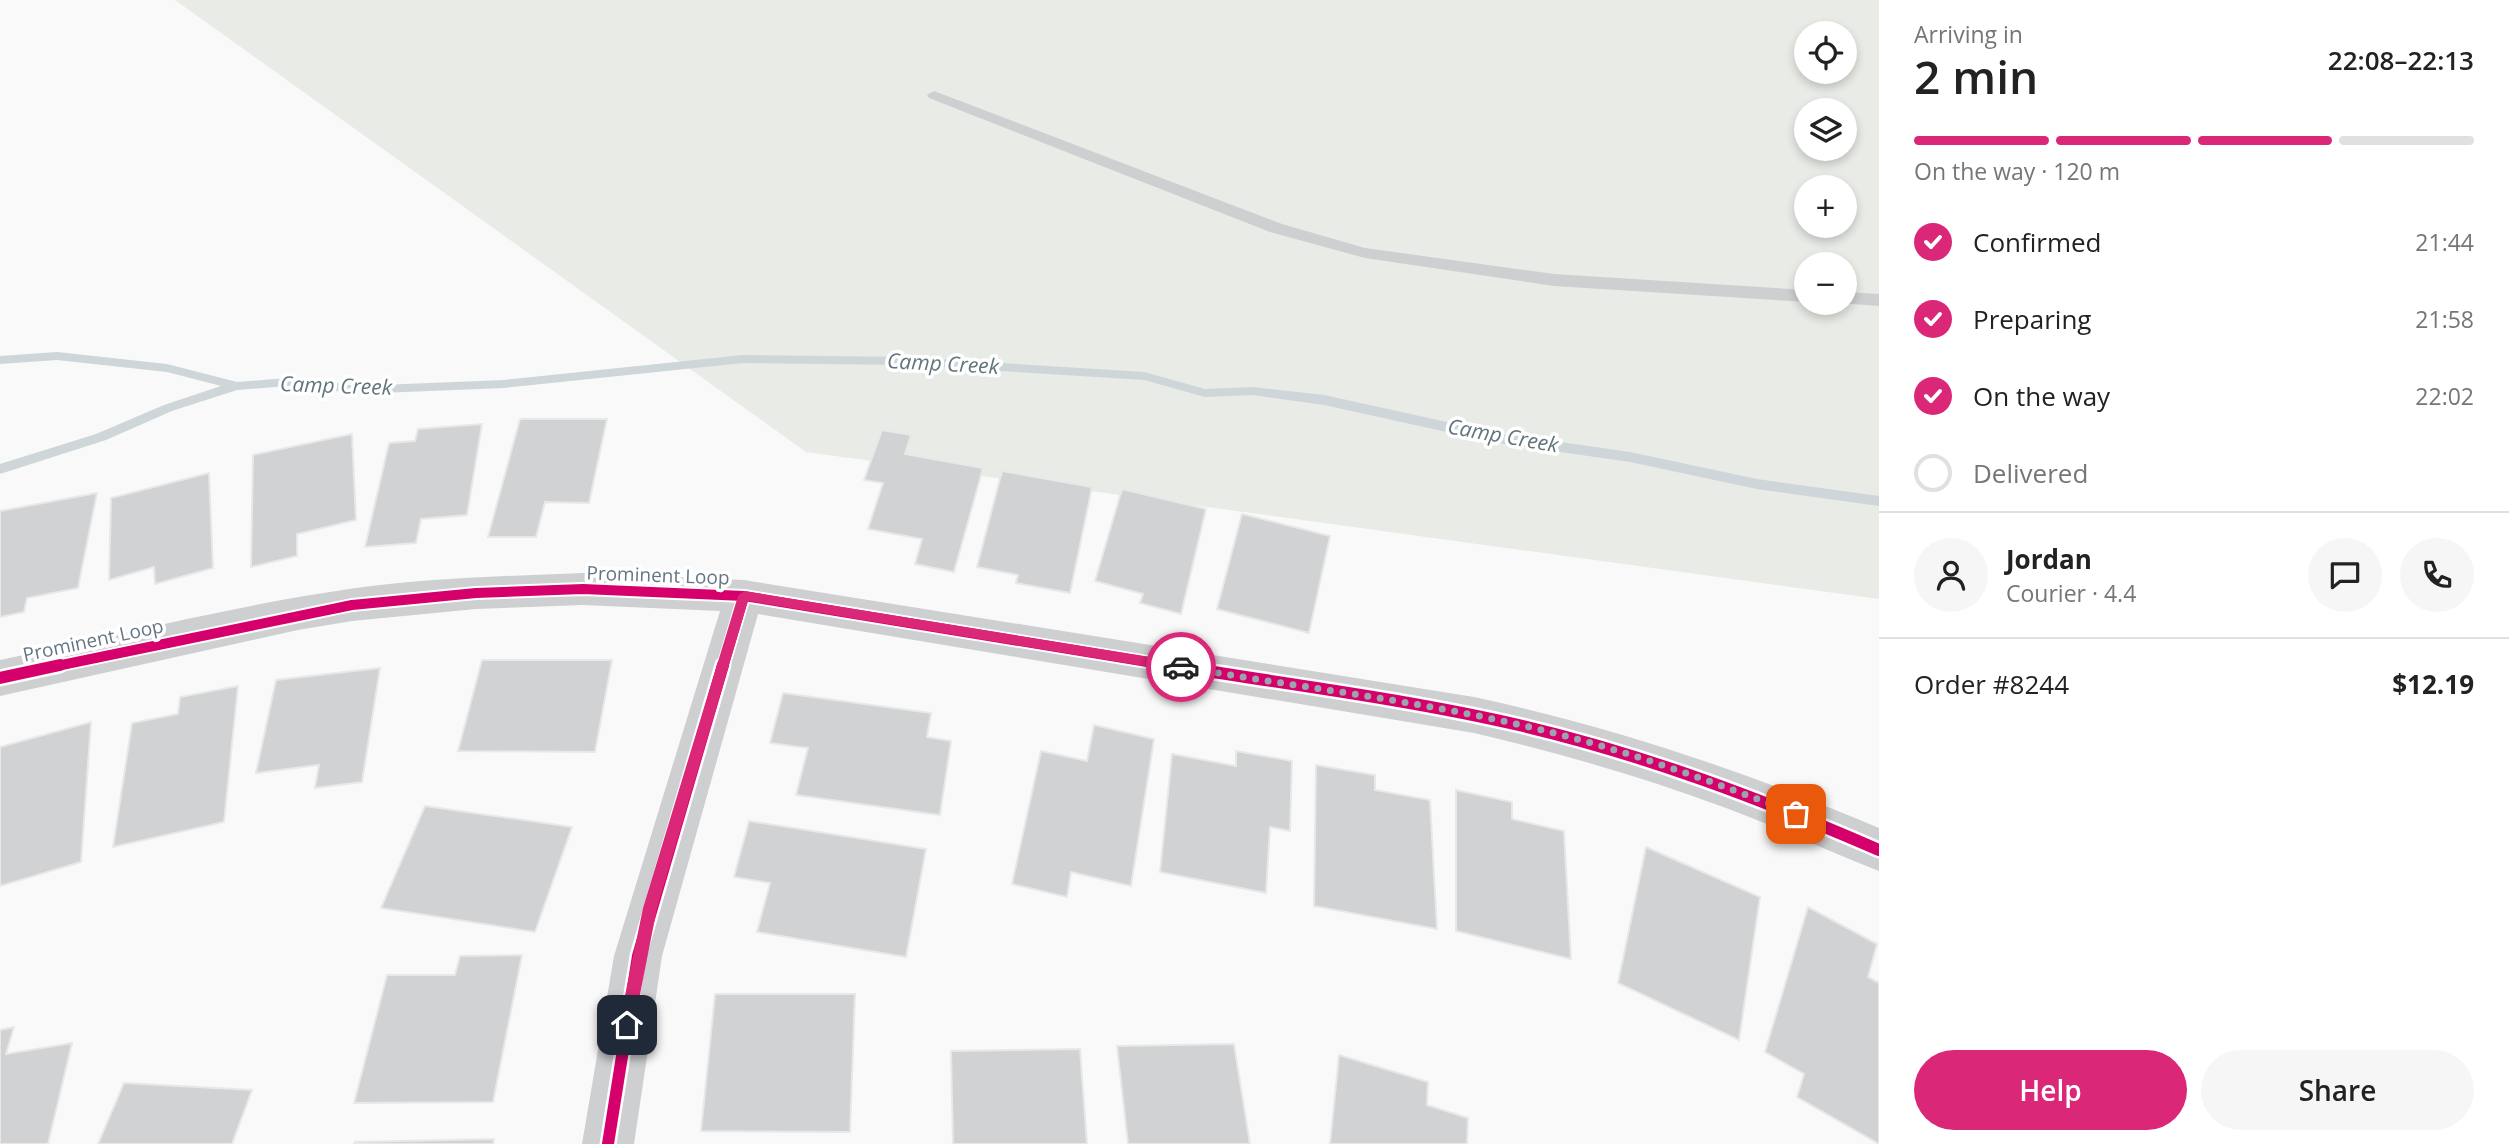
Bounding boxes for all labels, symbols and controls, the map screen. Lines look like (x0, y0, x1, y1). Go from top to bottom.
text: Arriving in (1914, 18, 2023, 50)
map controls (1794, 21, 1857, 315)
button: locate (1794, 21, 1857, 84)
text: 22:08–22:13 (2328, 42, 2474, 78)
text: 2 min (1914, 45, 2038, 107)
button: layers (1794, 98, 1857, 161)
text: On the way · 120 m (1914, 155, 2120, 187)
button: + (1794, 175, 1857, 238)
icon: check (1914, 223, 1952, 261)
text: Confirmed (1973, 224, 2101, 260)
text: 21:44 (2415, 226, 2474, 258)
button: − (1794, 252, 1857, 315)
icon: check (1914, 300, 1952, 338)
text: Preparing (1973, 301, 2091, 337)
text: 21:58 (2415, 303, 2474, 335)
water label: Camp Creek (886, 346, 1000, 380)
water label: Camp Creek (280, 369, 393, 401)
icon: check (1914, 377, 1952, 415)
text: On the way (1973, 378, 2110, 414)
text: 22:02 (2415, 380, 2474, 412)
water label: Camp Creek (1446, 412, 1561, 459)
text: Delivered (1973, 455, 2088, 491)
button: person (1914, 538, 1988, 612)
button: chat (2308, 538, 2382, 612)
button: phone (2400, 538, 2474, 612)
text: Jordan (2006, 541, 2092, 577)
street label: Prominent Loop (586, 560, 730, 590)
text: Courier · 4.4 (2006, 577, 2136, 609)
street label: Prominent Loop (20, 612, 166, 668)
courier (1146, 632, 1216, 702)
icon: car (1162, 648, 1200, 686)
text: Order #8244 (1914, 666, 2069, 702)
text: $12.19 (2392, 666, 2474, 702)
pin (1766, 784, 1826, 844)
icon: bag (1777, 795, 1815, 833)
pin (597, 995, 657, 1055)
icon: home (608, 1006, 646, 1044)
button: Help (1914, 1050, 2187, 1130)
button: Share (2201, 1050, 2474, 1130)

